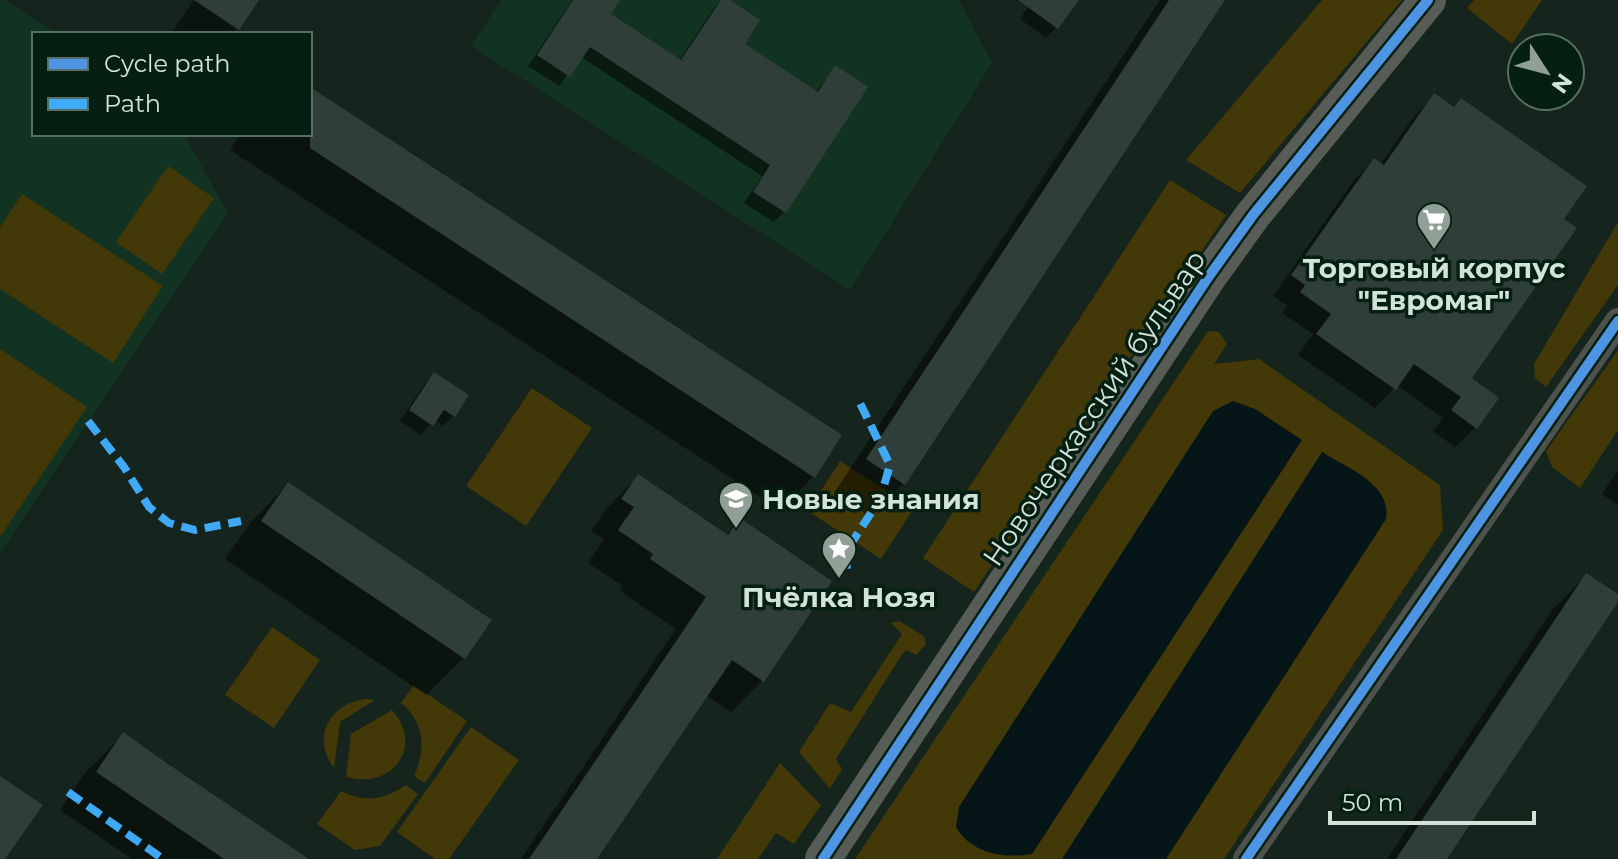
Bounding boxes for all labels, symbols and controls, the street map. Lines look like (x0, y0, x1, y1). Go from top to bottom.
legend (32, 32, 312, 136)
north arrow (1506, 32, 1586, 112)
text: Cycle path (104, 49, 231, 78)
text: N (1546, 68, 1578, 99)
text: Path (104, 89, 161, 118)
supermarket icon: Торговый корпус "Евромаг" (1415, 201, 1453, 251)
street label: Новочеркасский бульвар (975, 244, 1213, 572)
place label: Торговый корпус "Евромаг" (1302, 251, 1566, 317)
school or university icon: Новые знания (717, 480, 755, 530)
place label: Новые знания (762, 482, 980, 516)
place icon: Пчёлка Нозя (820, 530, 858, 580)
place label: Пчёлка Нозя (742, 580, 936, 614)
scale bar (1330, 775, 1534, 825)
text: 50 m (1342, 788, 1403, 817)

